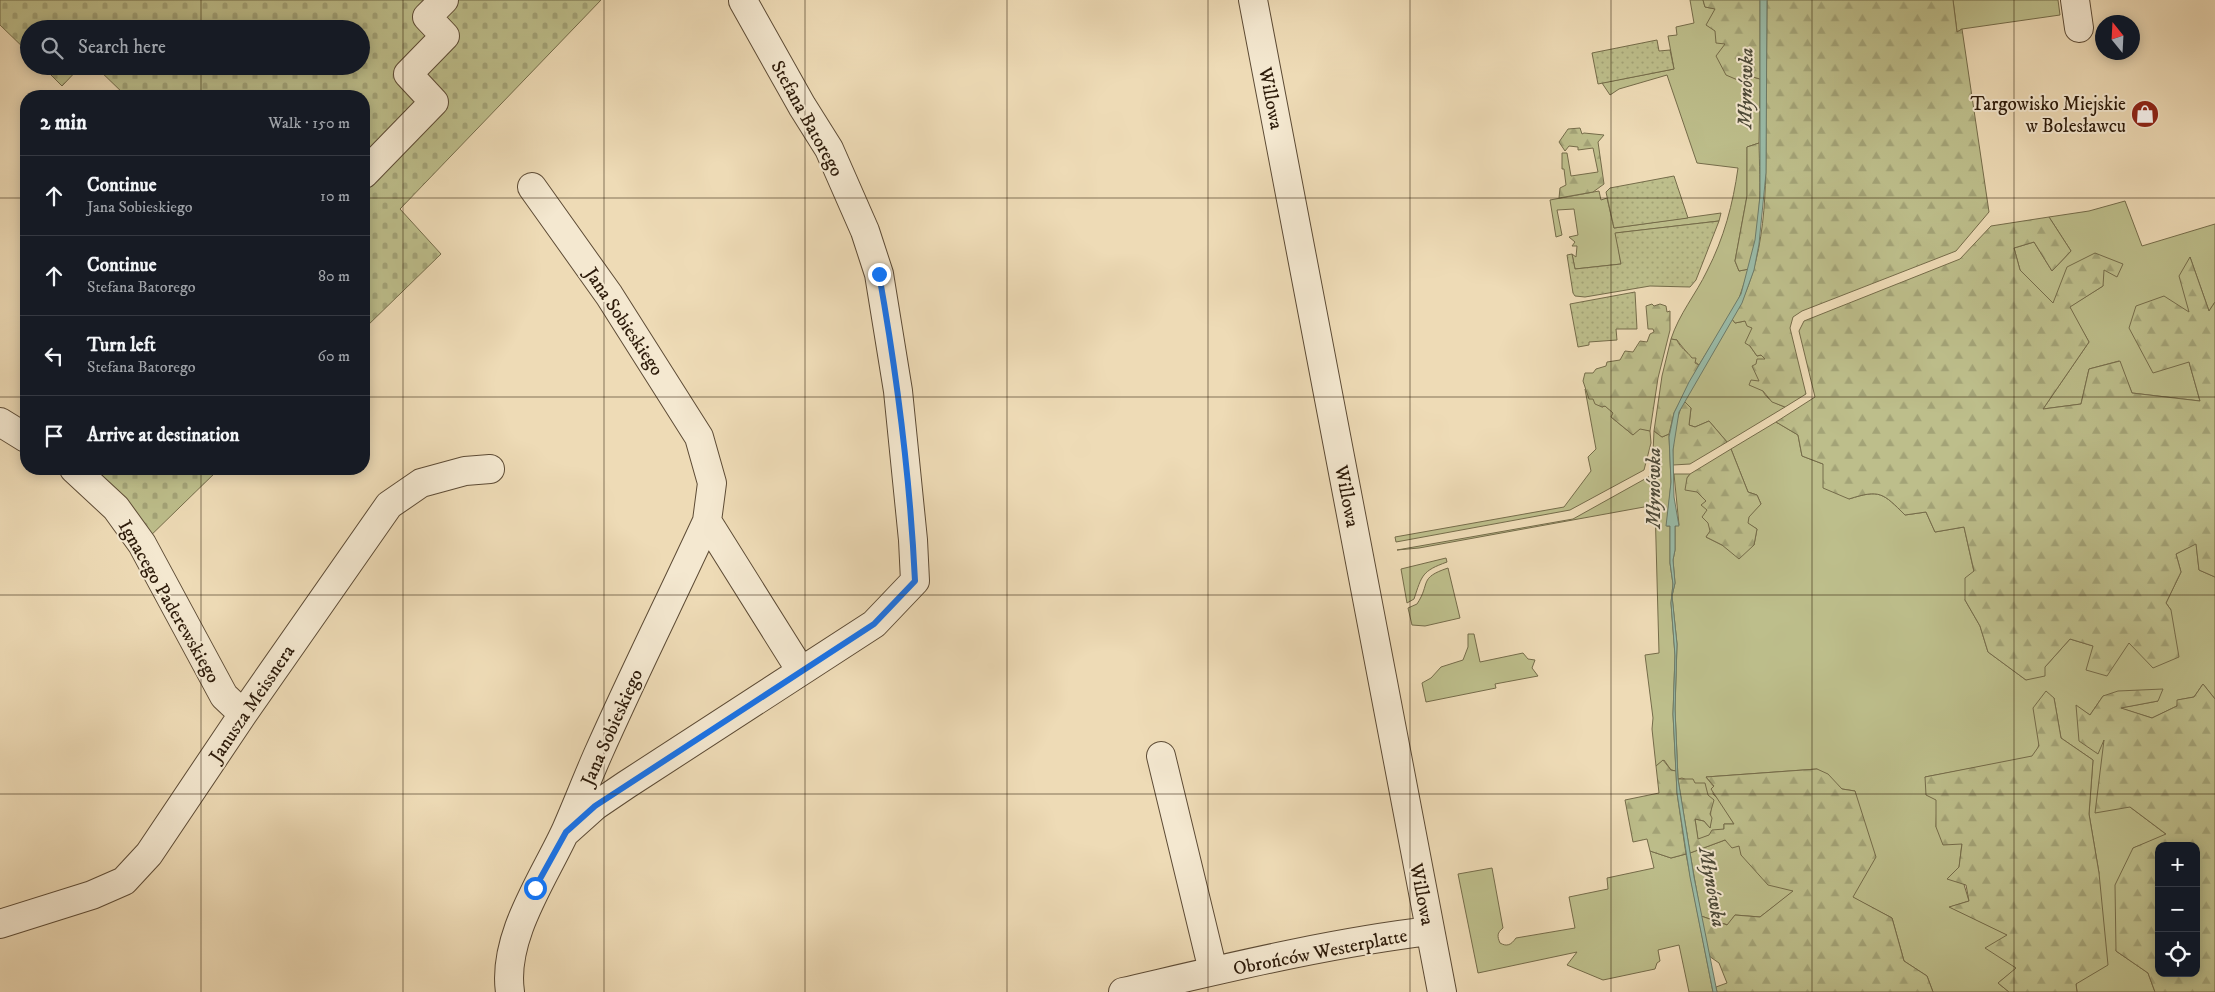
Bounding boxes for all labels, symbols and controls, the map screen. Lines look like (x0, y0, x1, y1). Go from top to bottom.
north arrow (2095, 15, 2140, 60)
search box (20, 20, 370, 75)
icon: search (38, 34, 66, 62)
text: Search here (78, 36, 166, 59)
water label: Młynówka (1733, 47, 1760, 131)
street label: Stefana Batorego (765, 57, 848, 181)
street label: Willowa (1253, 64, 1288, 131)
place label: Targowisko Miejskie w Bolesławcu (1971, 93, 2126, 138)
shop icon: Targowisko Miejskie w Bolesławcu (2130, 99, 2160, 129)
text: 2 min (40, 110, 87, 136)
text: Walk · 150 m (268, 113, 350, 133)
text: Continue (87, 174, 157, 197)
icon: ahead (40, 182, 68, 210)
text: 10 m (320, 186, 350, 206)
text: Jana Sobieskiego (87, 197, 192, 217)
text: Continue (87, 254, 157, 277)
icon: ahead (40, 262, 68, 290)
street label: Jana Sobieskiego (578, 262, 668, 380)
route end (868, 263, 891, 286)
text: 80 m (318, 266, 350, 286)
text: Stefana Batorego (87, 277, 196, 297)
text: Turn left (87, 334, 156, 357)
icon: left (40, 342, 68, 370)
text: 60 m (318, 346, 350, 366)
text: Stefana Batorego (87, 357, 196, 377)
icon: arrive (40, 422, 68, 450)
text: Arrive at destination (87, 424, 239, 447)
water label: Młynówka (1642, 448, 1667, 530)
street label: Willowa (1329, 462, 1364, 529)
street label: Ignacego Paderewskiego (113, 516, 225, 687)
street label: Janusza Meissnera (203, 641, 300, 768)
street label: Jana Sobieskiego (576, 666, 648, 791)
map controls (2155, 842, 2200, 977)
button: + (2155, 842, 2200, 887)
water label: Młynówka (1692, 843, 1731, 929)
street label: Willowa (1404, 860, 1439, 927)
route start (524, 877, 547, 900)
button: − (2155, 887, 2200, 932)
street label: Obrońców Westerplatte (1231, 924, 1410, 981)
button: locate (2155, 932, 2200, 977)

